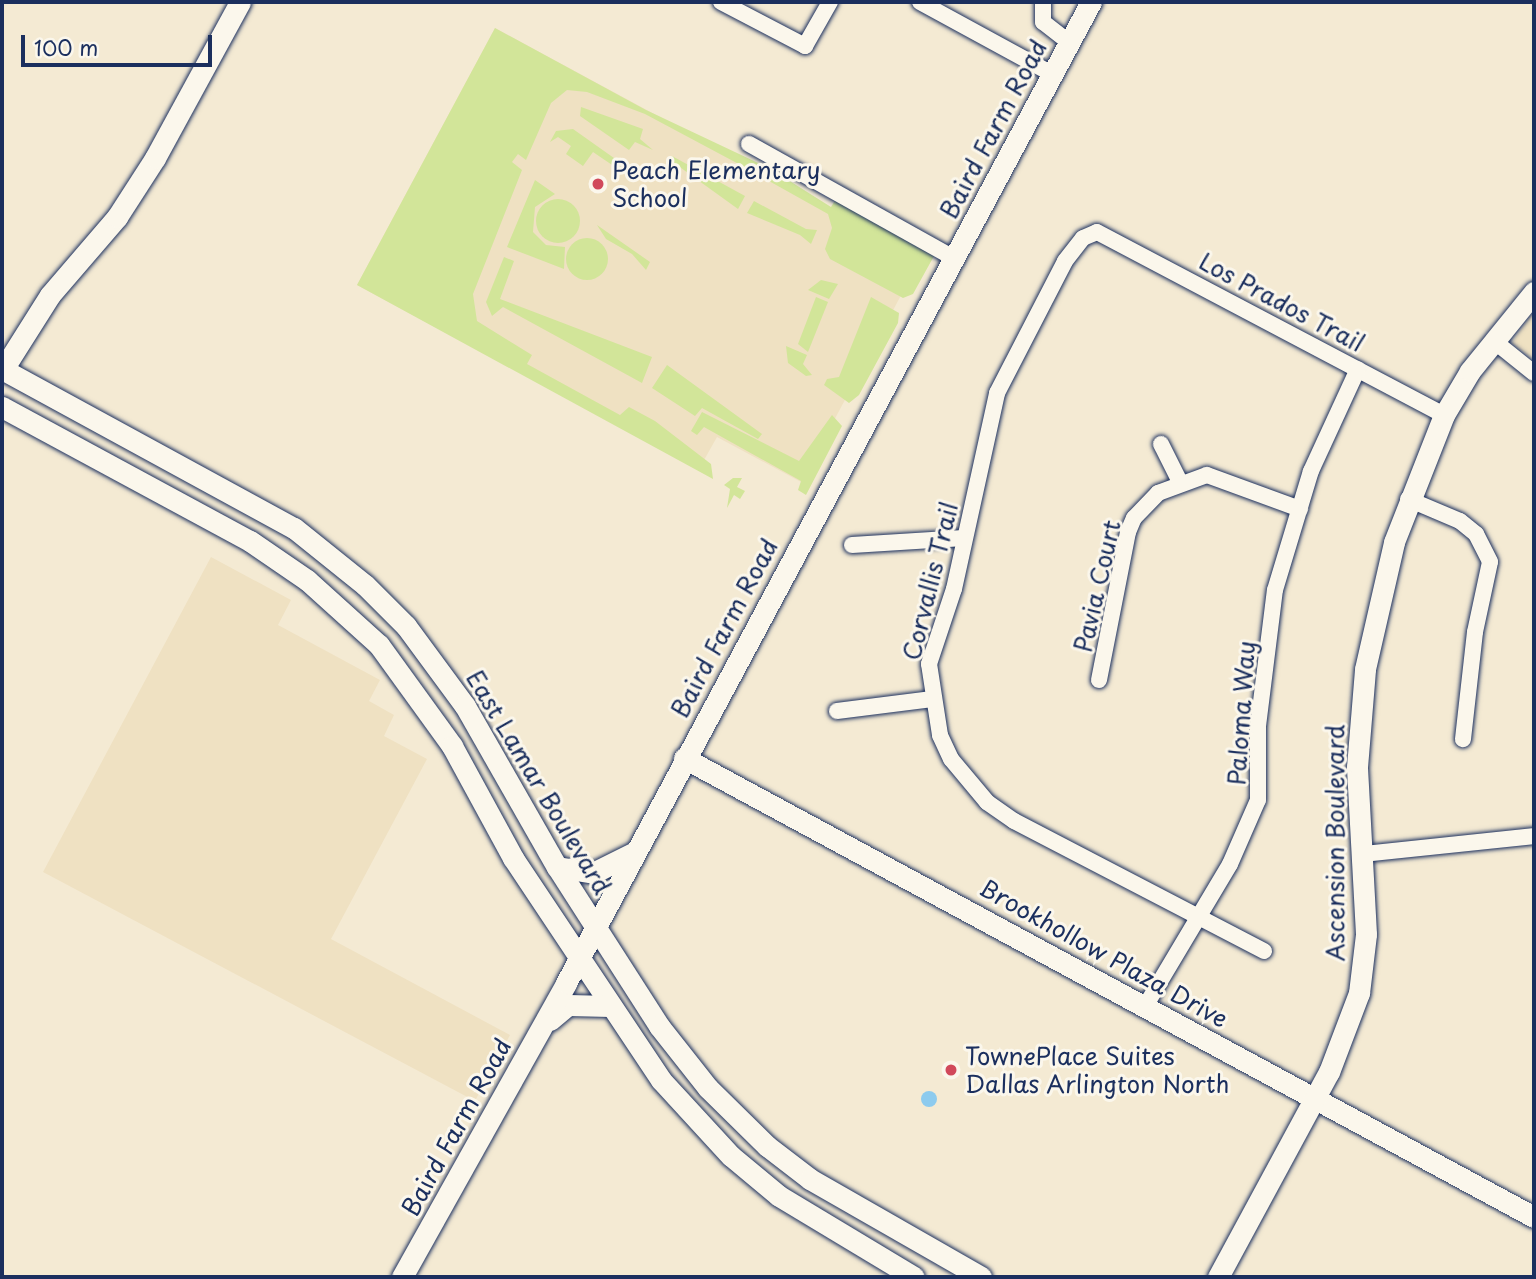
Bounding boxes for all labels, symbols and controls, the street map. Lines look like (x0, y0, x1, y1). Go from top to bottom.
scale bar (24, 21, 215, 65)
text: 100 m (34, 31, 98, 63)
street label: Baird Farm Road (934, 35, 1052, 223)
place label: Peach Elementary School (612, 156, 821, 212)
marker: Peach Elementary School (590, 176, 606, 192)
street label: Los Prados Trail (1194, 246, 1370, 358)
street label: Corvallis Trail (896, 499, 964, 663)
street label: Pavia Court (1068, 517, 1126, 655)
street label: Baird Farm Road (665, 534, 783, 722)
street label: Paloma Way (1222, 640, 1260, 786)
street label: East Lamar Boulevard (461, 665, 617, 899)
street label: Ascension Boulevard (1321, 724, 1349, 962)
street label: Brookhollow Plaza Drive (975, 873, 1233, 1033)
street label: Baird Farm Road (396, 1034, 516, 1220)
place label: TownePlace Suites Dallas Arlington North (965, 1042, 1230, 1098)
marker: TownePlace Suites Dallas Arlington North (943, 1062, 959, 1078)

